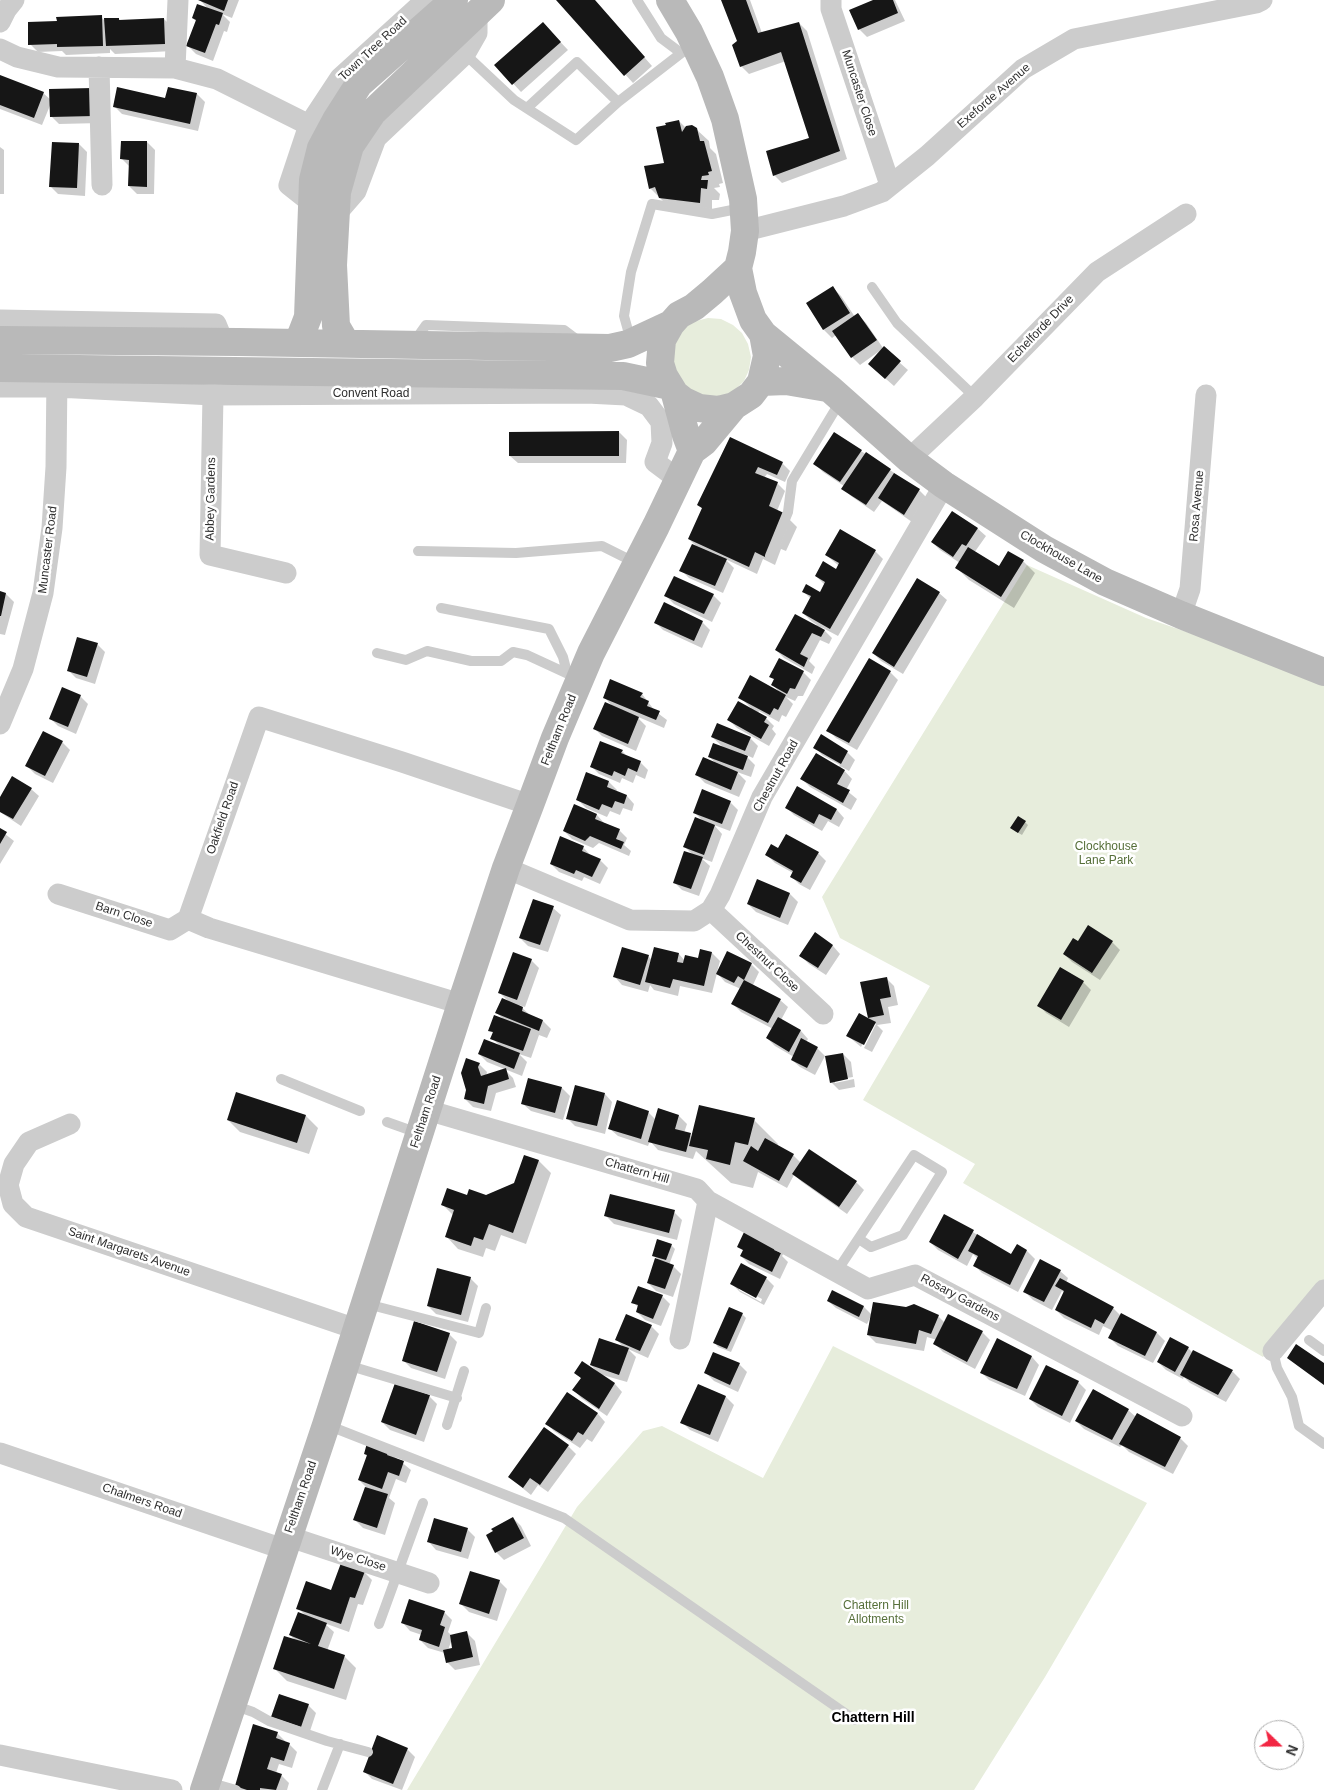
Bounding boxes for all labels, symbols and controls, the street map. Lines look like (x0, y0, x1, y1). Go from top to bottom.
street label: Town Tree Road (336, 14, 410, 84)
street label: Muncaster Close (838, 48, 880, 138)
street label: Exeforde Avenue (955, 60, 1033, 132)
street label: Echelforde Drive (1005, 292, 1077, 366)
street label: Convent Road (333, 387, 409, 401)
street label: Abbey Gardens (203, 457, 219, 541)
street label: Rosa Avenue (1187, 470, 1207, 542)
street label: Muncaster Road (35, 505, 61, 595)
street label: Clockhouse Lane (1017, 528, 1105, 586)
street label: Feltham Road (538, 692, 580, 768)
street label: Chestnut Road (750, 738, 802, 814)
street label: Oakfield Road (204, 780, 242, 856)
park label: Clockhouse Lane Park (1075, 840, 1137, 868)
street label: Barn Close (94, 899, 154, 931)
street label: Chestnut Close (732, 929, 802, 995)
street label: Feltham Road (408, 1074, 444, 1150)
street label: Chattern Hill (603, 1155, 671, 1187)
street label: Saint Margarets Avenue (66, 1224, 192, 1280)
street label: Rosary Gardens (918, 1271, 1002, 1325)
street label: Feltham Road (282, 1459, 320, 1535)
street label: Chalmers Road (100, 1481, 184, 1521)
street label: Wye Close (328, 1543, 388, 1575)
park label: Chattern Hill Allotments (843, 1599, 909, 1627)
district label: Chattern Hill (831, 1710, 915, 1726)
north arrow (1254, 1720, 1304, 1770)
text: N (1283, 1743, 1301, 1758)

